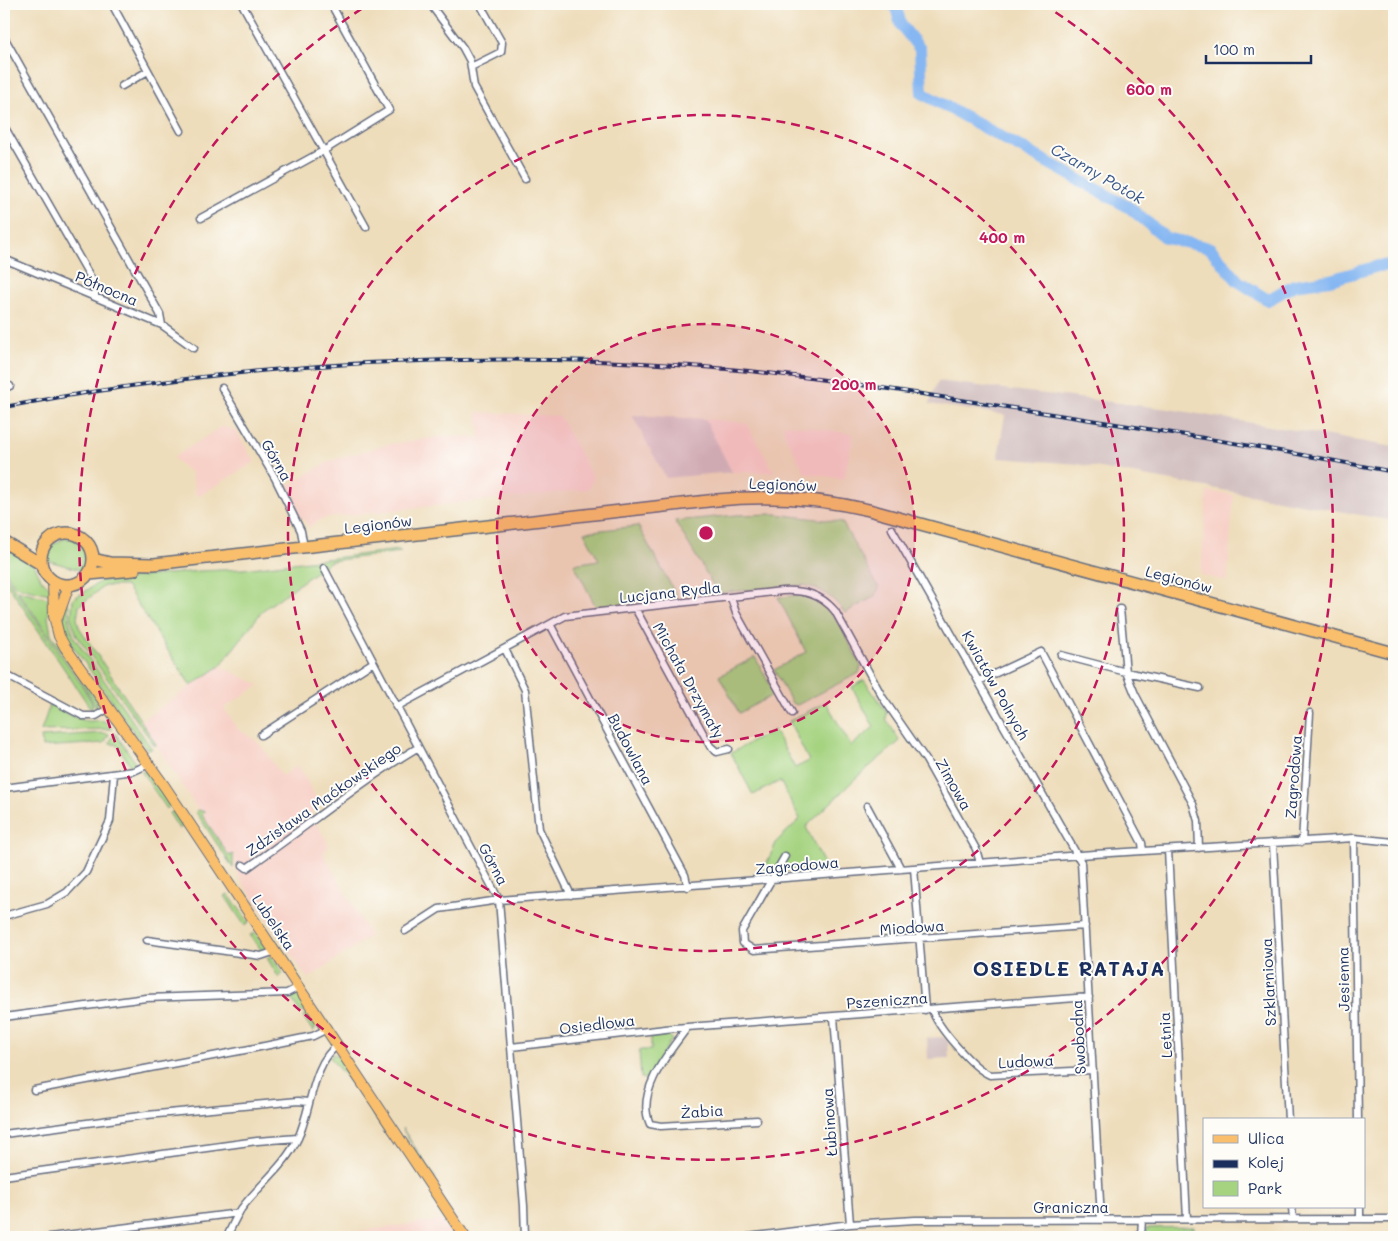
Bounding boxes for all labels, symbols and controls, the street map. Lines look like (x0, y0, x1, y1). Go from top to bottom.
scale bar (1206, 32, 1310, 64)
text: 100 m (1213, 39, 1255, 59)
text: 600 m (1126, 79, 1172, 99)
water label: Czarny Potok (1047, 138, 1149, 209)
text: 400 m (979, 227, 1025, 247)
street label: Północna (73, 266, 141, 310)
text: 200 m (832, 374, 877, 394)
street label: Górna (257, 435, 297, 485)
street label: Legionów (749, 473, 817, 495)
street label: Legionów (343, 510, 413, 538)
centre of rings (697, 524, 715, 542)
street label: Legionów (1143, 561, 1215, 597)
street label: Lucjana Rydla (618, 577, 722, 607)
street label: Michała Drzymały (649, 618, 729, 742)
street label: Kwiatów Polnych (958, 627, 1034, 743)
street label: Budowlana (604, 710, 658, 788)
street label: Zagrodowa (1280, 734, 1306, 820)
street label: Zdzisława Maćkowskiego (242, 738, 405, 860)
street label: Zimowa (931, 755, 977, 813)
street label: Górna (475, 839, 513, 889)
street label: Zagrodowa (754, 851, 840, 879)
street label: Lubelska (248, 890, 300, 954)
street label: Miodowa (879, 915, 945, 939)
street label: Szklarniowa (1256, 937, 1280, 1027)
street label: Jesienna (1332, 947, 1354, 1011)
district label: OSIEDLE RATAJA (973, 955, 1165, 981)
street label: Pszeniczna (846, 987, 928, 1013)
street label: Swobodna (1066, 999, 1090, 1075)
street label: Osiedlowa (558, 1009, 636, 1039)
street label: Letnia (1154, 1011, 1176, 1059)
street label: Ludowa (998, 1050, 1054, 1072)
street label: Łubinowa (817, 1087, 841, 1157)
street label: Żabia (680, 1100, 724, 1122)
legend (1203, 1118, 1366, 1208)
text: Ulica (1248, 1128, 1285, 1148)
text: Kolej (1248, 1152, 1284, 1172)
text: Park (1248, 1178, 1282, 1198)
street label: Graniczna (1033, 1197, 1109, 1217)

